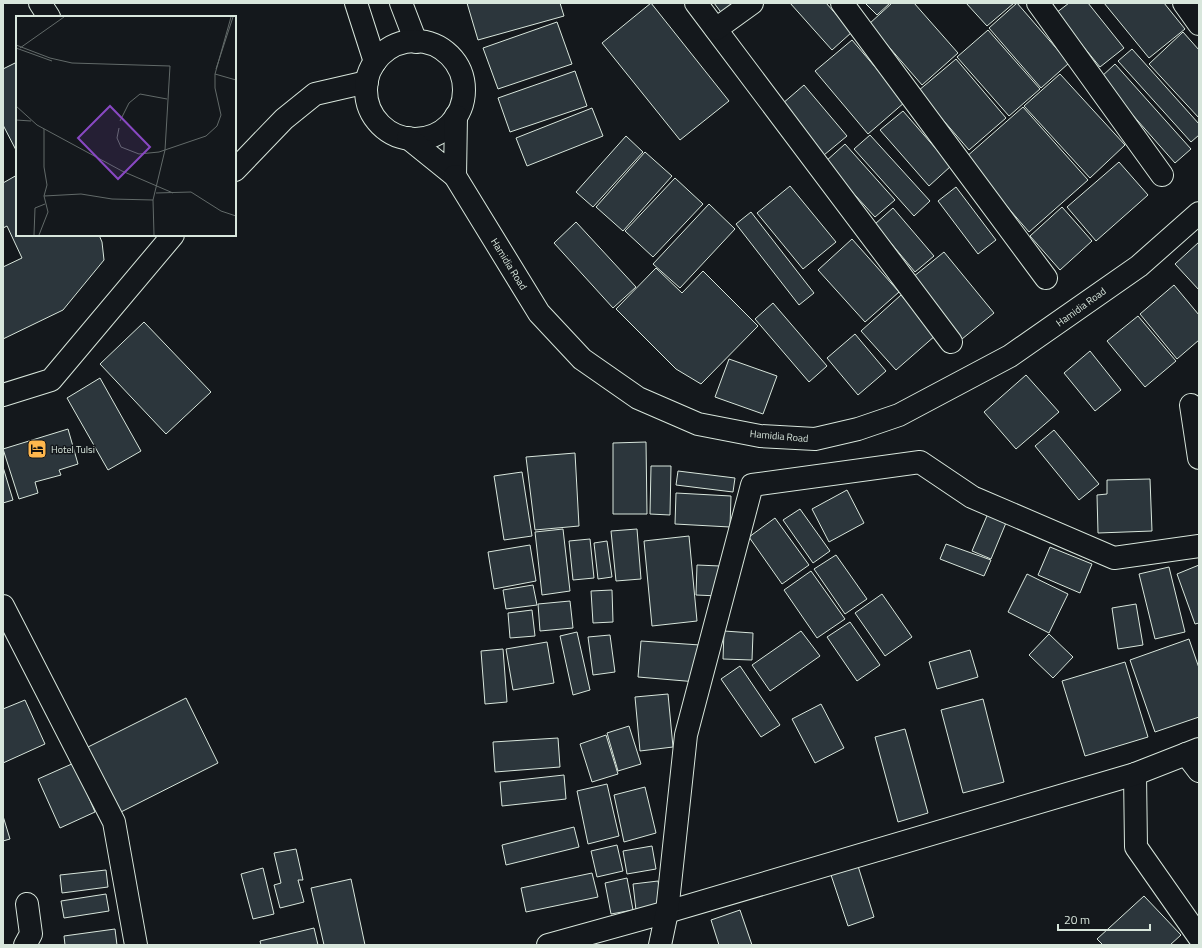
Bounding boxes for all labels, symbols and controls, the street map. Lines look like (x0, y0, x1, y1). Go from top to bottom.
inset map (16, 16, 236, 236)
street label: Hamidia Road (487, 235, 531, 293)
street label: Hamidia Road (1053, 284, 1109, 330)
street label: Hamidia Road (749, 426, 809, 446)
hotel icon: Hotel Tulsi (26, 438, 48, 460)
place label: Hotel Tulsi (51, 442, 95, 457)
scale bar (1058, 906, 1150, 932)
text: 20 m (1064, 910, 1090, 929)

